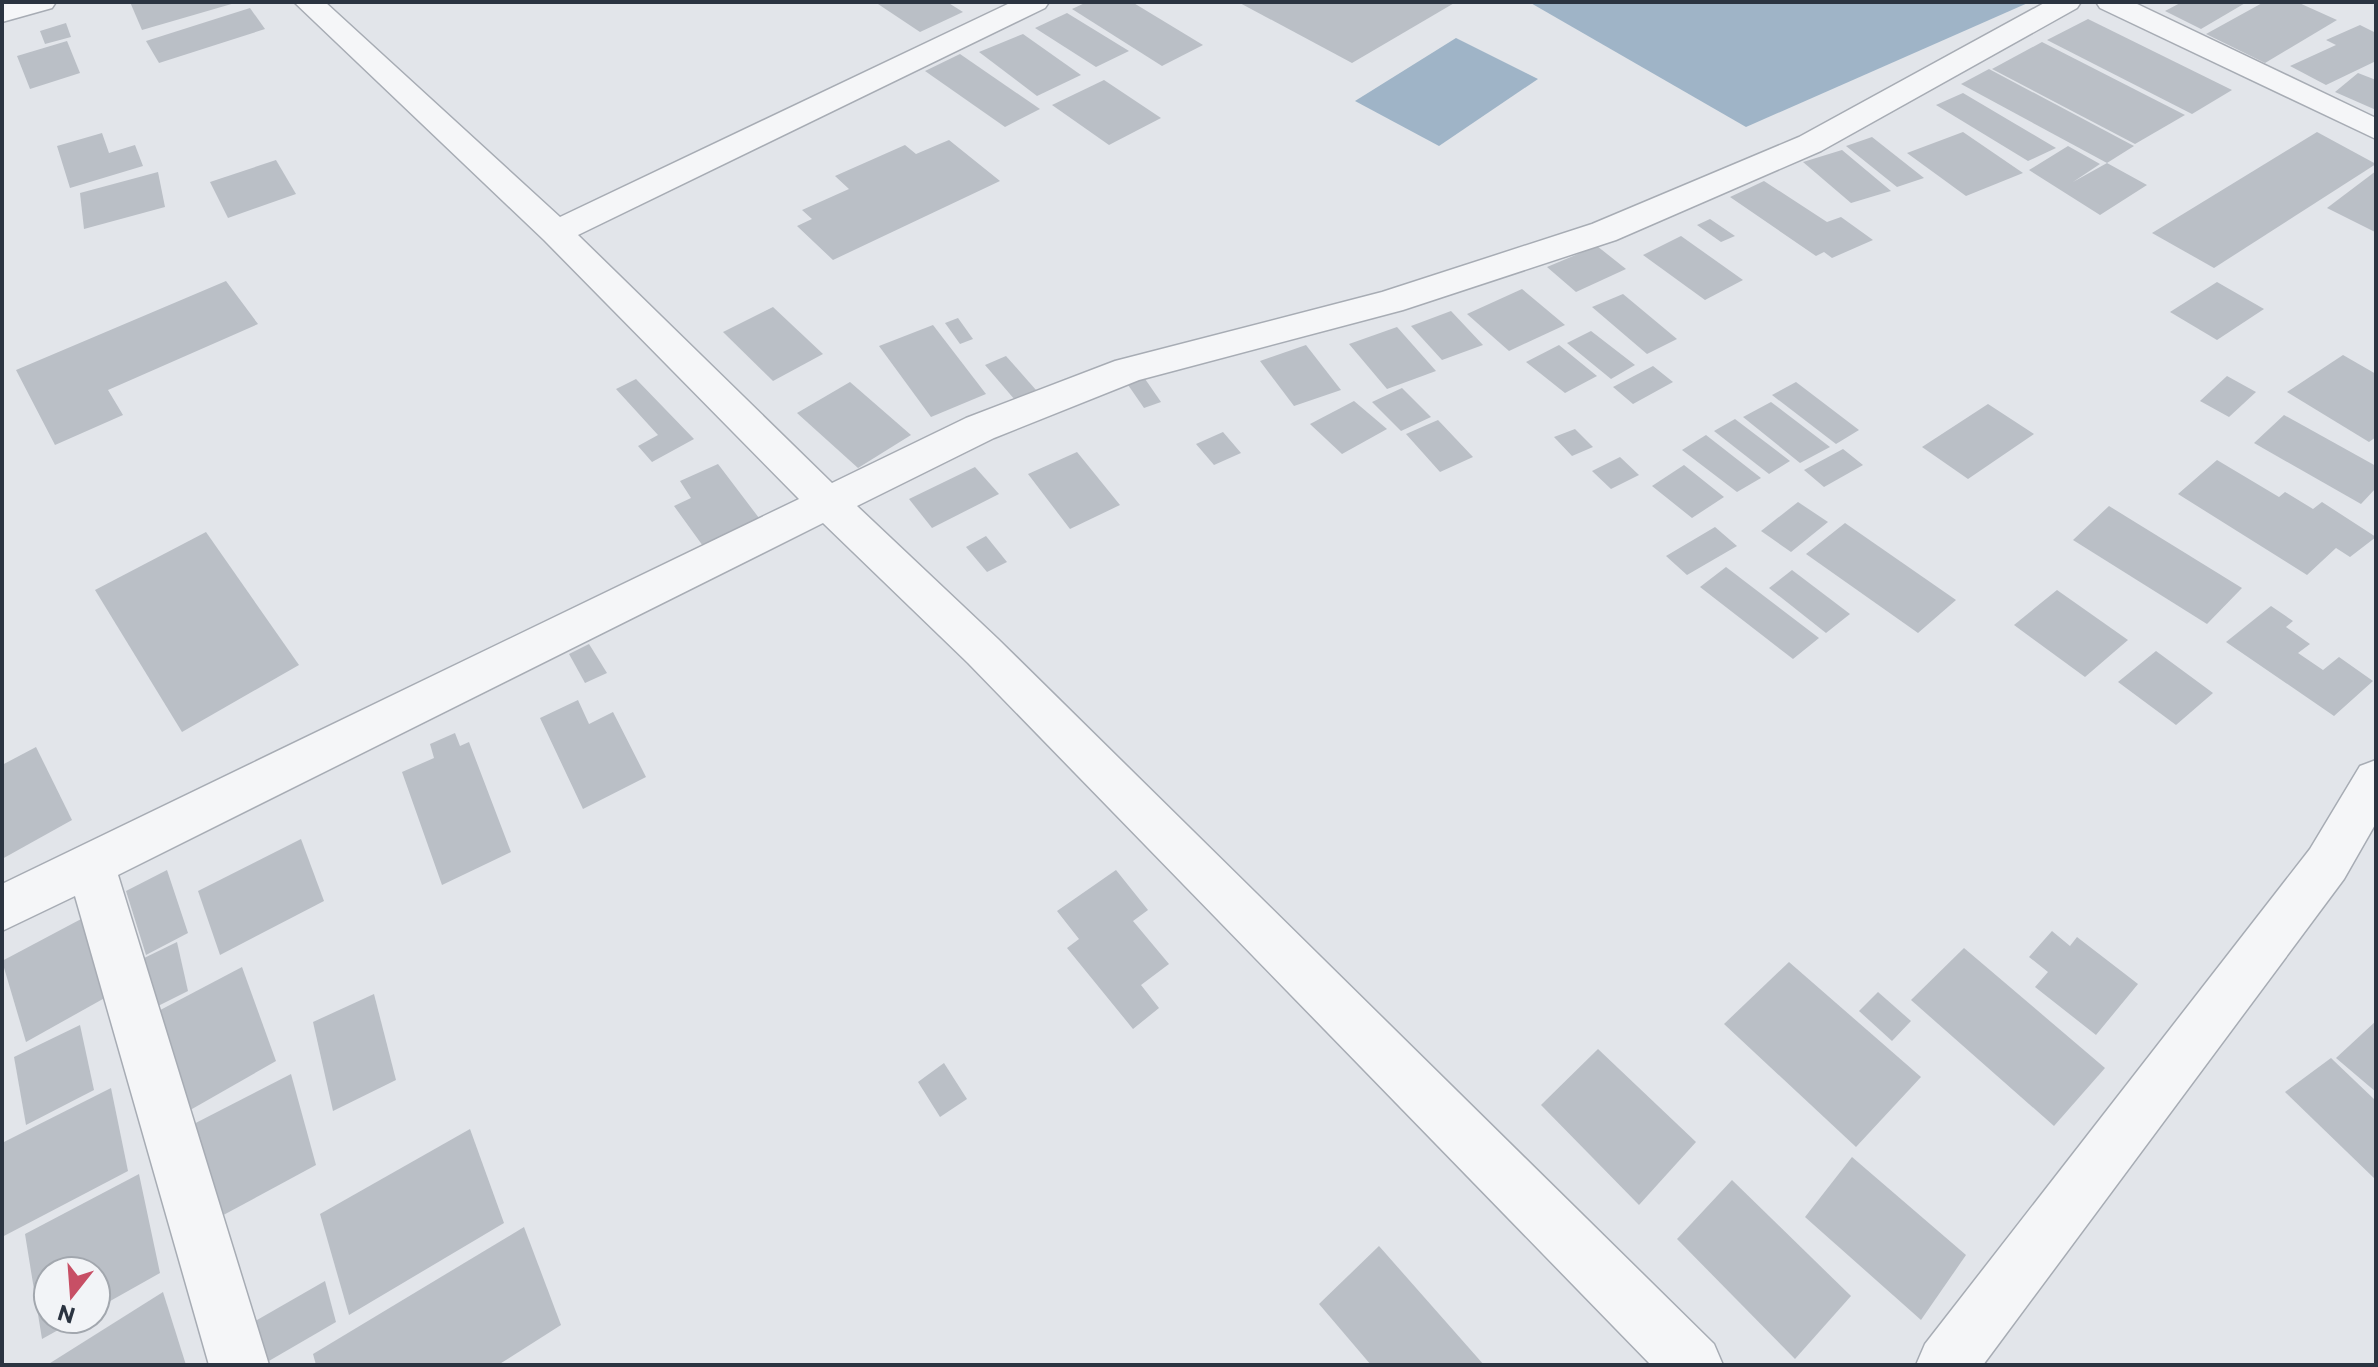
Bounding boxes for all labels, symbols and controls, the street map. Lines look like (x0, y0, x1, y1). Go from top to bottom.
north arrow (32, 1255, 112, 1335)
text: N (54, 1299, 78, 1330)

